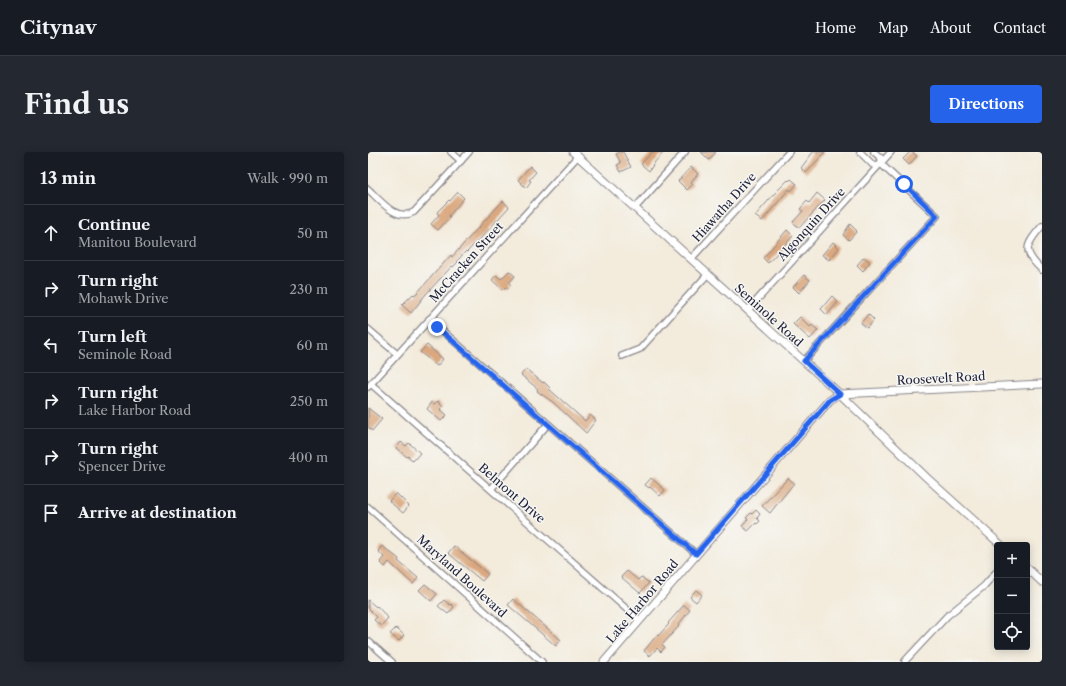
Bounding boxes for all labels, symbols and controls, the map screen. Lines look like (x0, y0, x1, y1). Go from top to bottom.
text: Citynav (20, 16, 97, 39)
text: Home (815, 19, 856, 37)
text: Map (878, 19, 908, 37)
text: About (930, 19, 971, 37)
text: Contact (993, 19, 1046, 37)
button: Directions (930, 85, 1042, 123)
text: Find us (24, 87, 129, 121)
text: 13 min (40, 168, 96, 188)
street label: Hiawatha Drive (689, 169, 759, 245)
text: Walk · 990 m (247, 170, 328, 186)
route start (895, 175, 913, 193)
street label: Algonquin Drive (773, 184, 848, 265)
text: Continue (78, 215, 150, 234)
street label: McCracken Street (426, 218, 507, 305)
icon: ahead (40, 222, 62, 244)
text: 50 m (297, 225, 328, 241)
text: Manitou Boulevard (78, 234, 197, 250)
text: Turn right (78, 271, 158, 290)
icon: right (40, 278, 62, 300)
street label: Seminole Road (732, 280, 807, 350)
text: 230 m (290, 281, 328, 297)
text: Mohawk Drive (78, 290, 169, 306)
route end (428, 318, 446, 336)
text: Turn left (78, 327, 147, 346)
icon: left (40, 334, 62, 356)
text: 60 m (297, 337, 328, 353)
text: Seminole Road (78, 346, 172, 362)
street label: Roosevelt Road (896, 368, 986, 388)
text: Turn right (78, 383, 158, 402)
icon: right (40, 390, 62, 412)
text: 250 m (290, 393, 328, 409)
text: Lake Harbor Road (78, 402, 191, 418)
text: Turn right (78, 439, 158, 458)
icon: right (40, 446, 62, 468)
text: 400 m (288, 449, 328, 465)
text: Spencer Drive (78, 458, 166, 474)
street label: Belmont Drive (476, 460, 549, 526)
icon: arrive (40, 502, 62, 524)
text: Arrive at destination (78, 503, 237, 522)
street label: Maryland Boulevard (414, 532, 511, 621)
map controls (994, 542, 1030, 650)
button: + (994, 542, 1030, 578)
street label: Lake Harbor Road (603, 556, 682, 646)
button: − (994, 578, 1030, 614)
button: locate (994, 614, 1030, 650)

